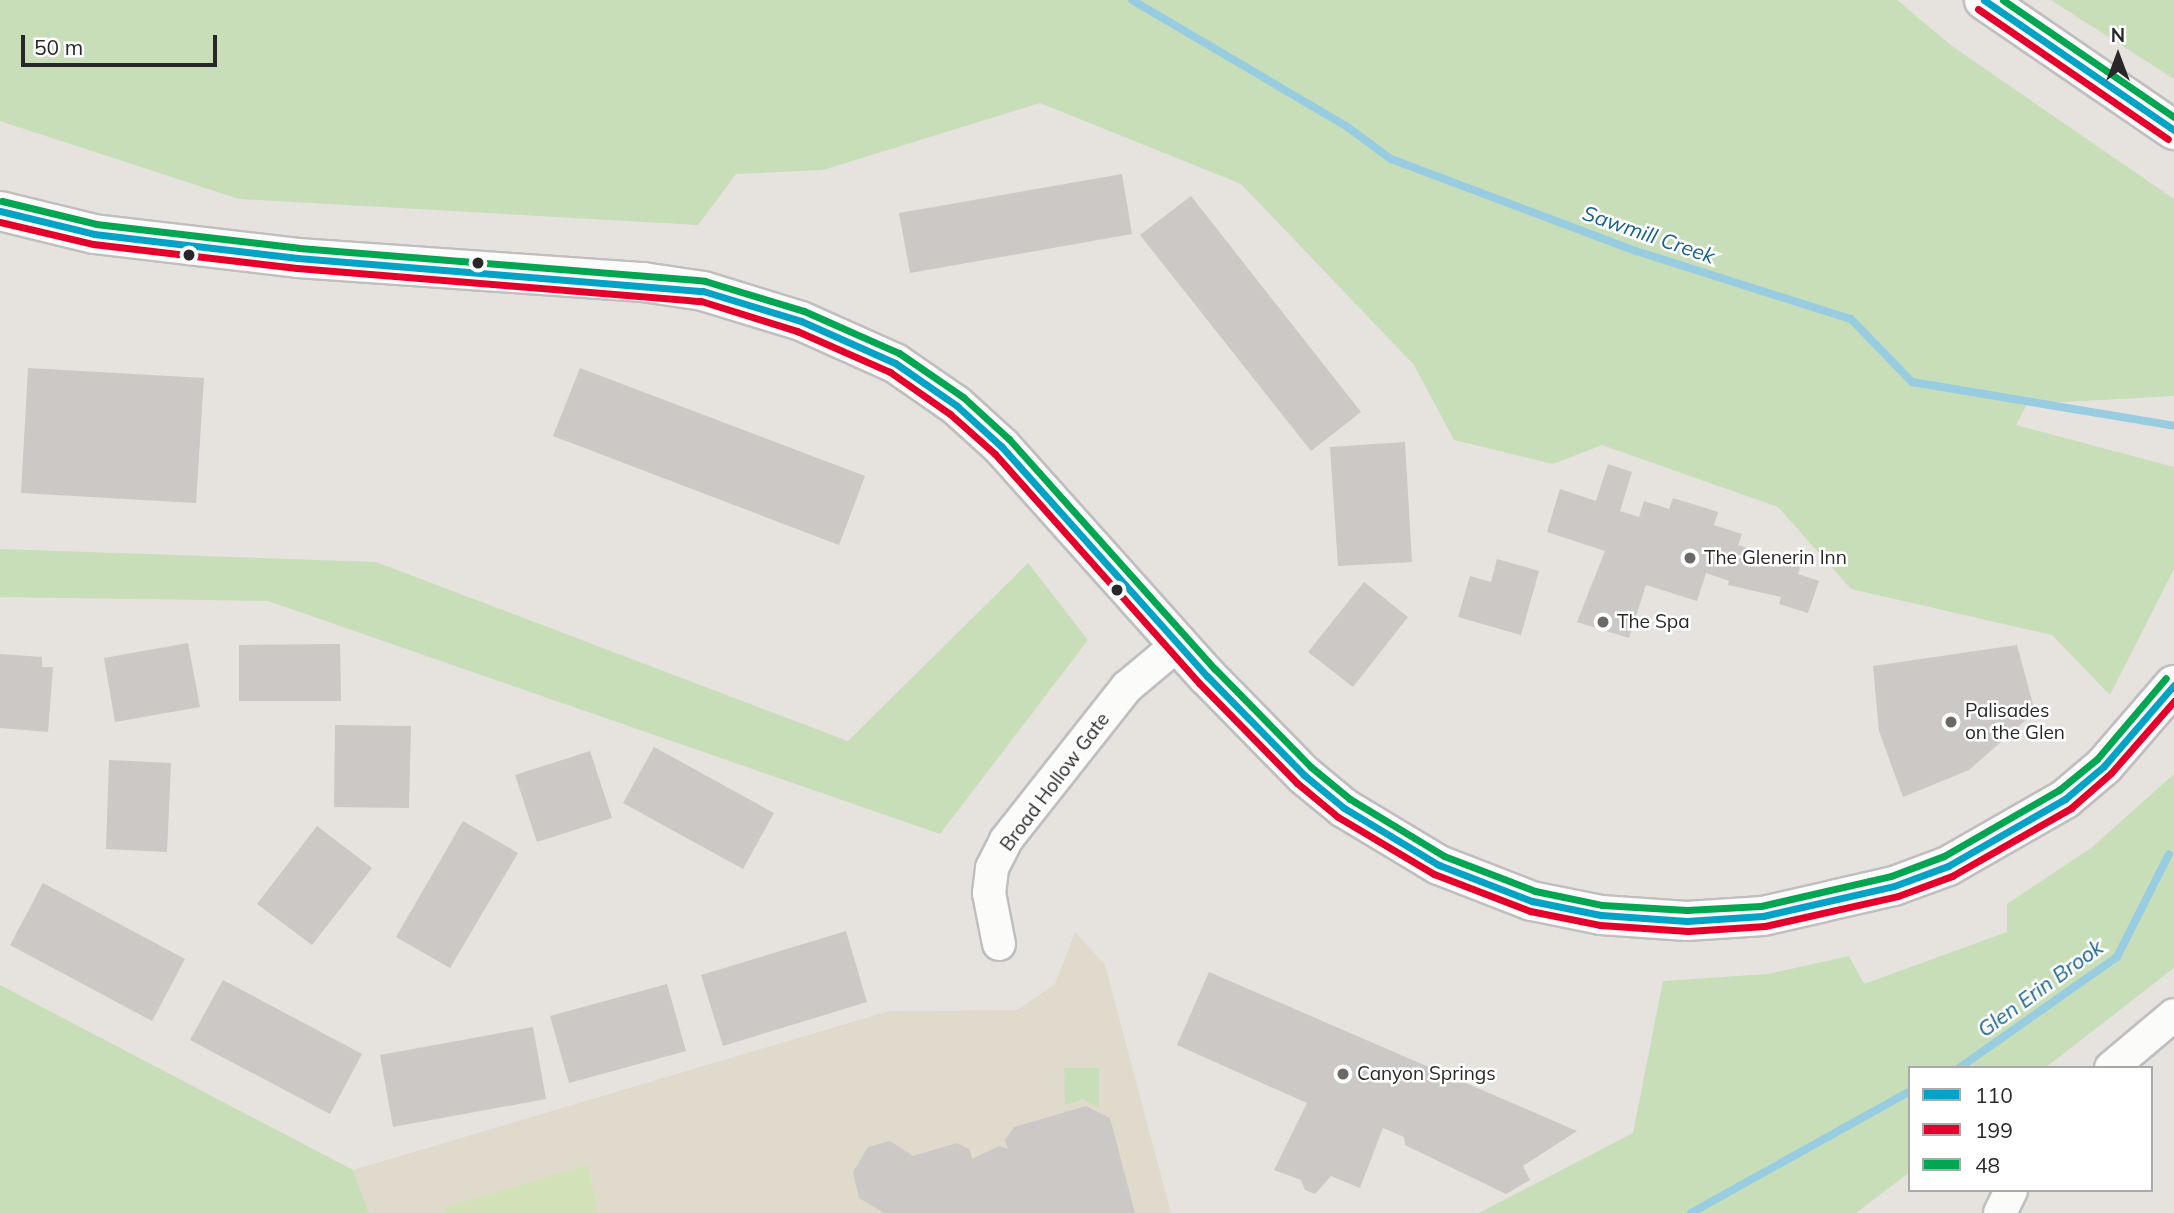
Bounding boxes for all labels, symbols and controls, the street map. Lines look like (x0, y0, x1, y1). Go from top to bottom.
scale bar (24, 21, 220, 65)
north arrow (2083, 21, 2153, 91)
text: N (2111, 23, 2125, 47)
text: 50 m (34, 34, 83, 60)
water label: Sawmill Creek (1580, 200, 1718, 268)
unlabelled marker (182, 248, 196, 262)
unlabelled marker (471, 256, 485, 270)
place label: The Glenerin Inn (1704, 547, 1847, 569)
marker: The Glenerin Inn (1682, 550, 1698, 566)
unlabelled marker (1110, 583, 1124, 597)
place label: The Spa (1617, 611, 1690, 633)
marker: The Spa (1595, 614, 1611, 630)
place label: Palisades on the Glen (1965, 700, 2065, 744)
street label: Broad Hollow Gate (996, 708, 1114, 856)
marker: Palisades on the Glen (1943, 714, 1959, 730)
water label: Glen Erin Brook (1972, 934, 2108, 1042)
place label: Canyon Springs (1357, 1063, 1496, 1085)
marker: Canyon Springs (1335, 1066, 1351, 1082)
legend (1908, 1066, 2153, 1192)
text: 110 (1975, 1082, 2013, 1108)
text: 199 (1975, 1117, 2013, 1143)
text: 48 (1975, 1152, 2000, 1178)

